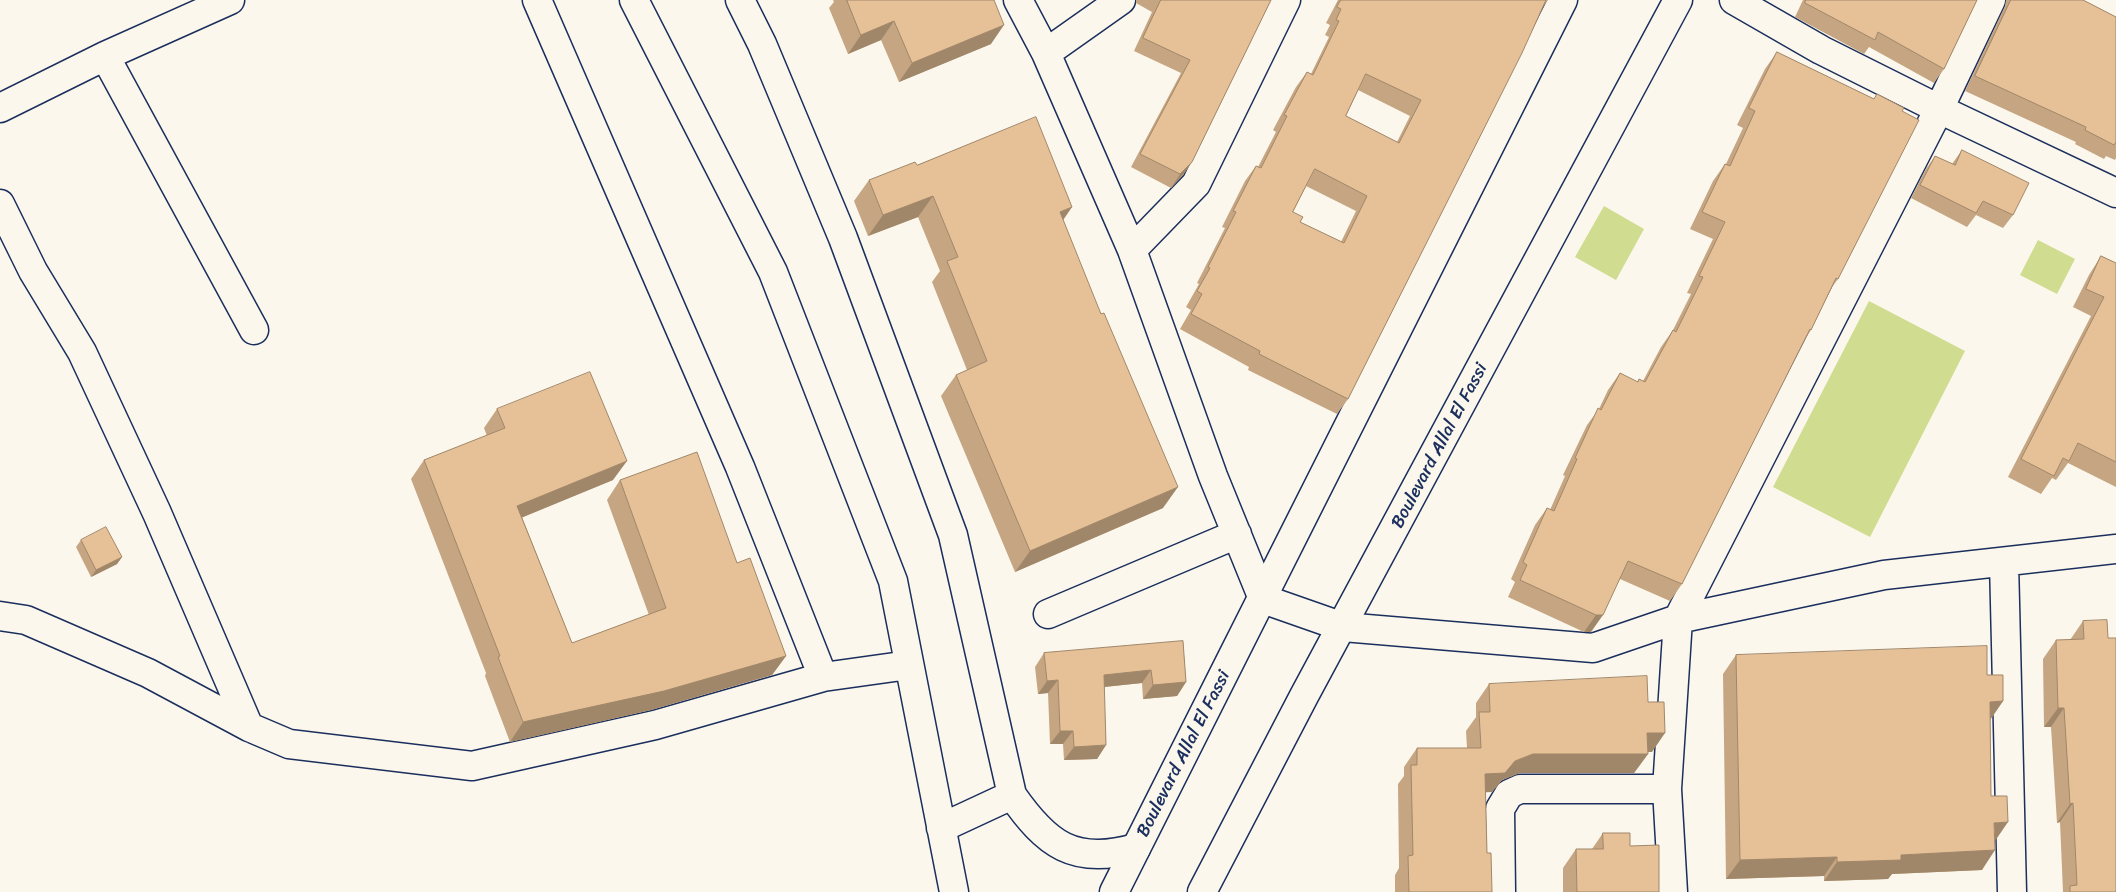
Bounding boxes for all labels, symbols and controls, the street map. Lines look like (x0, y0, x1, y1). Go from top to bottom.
street label: Boulevard Allal El Fassi (1387, 360, 1493, 532)
street label: Boulevard Allal El Fassi (1133, 667, 1235, 841)

